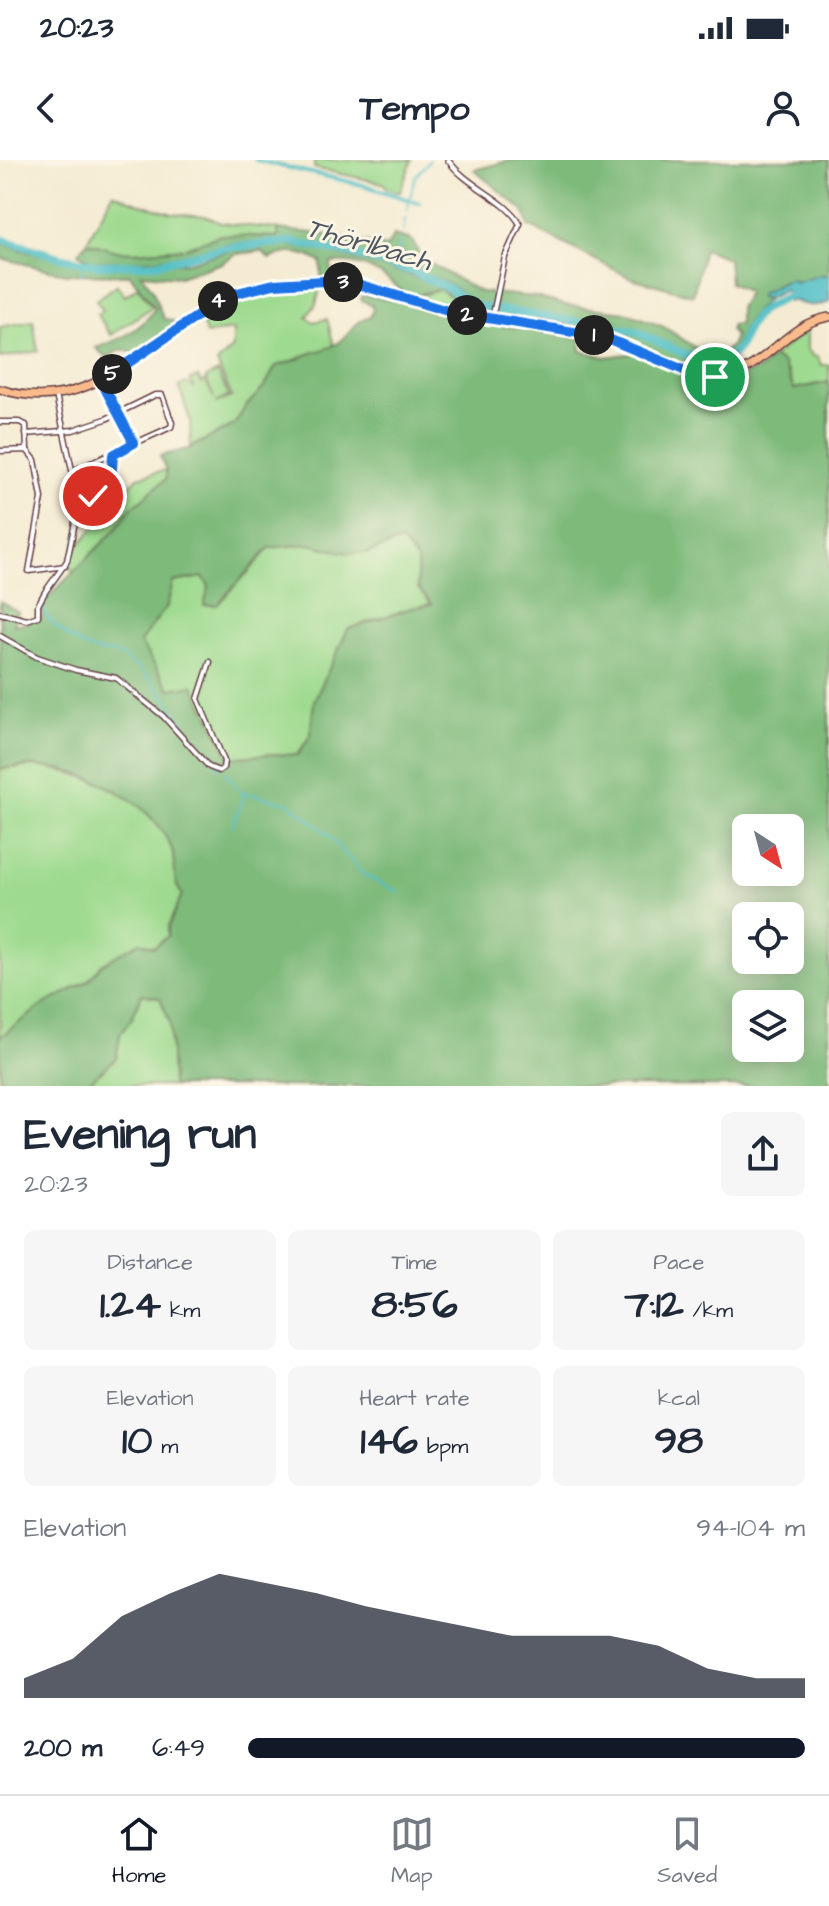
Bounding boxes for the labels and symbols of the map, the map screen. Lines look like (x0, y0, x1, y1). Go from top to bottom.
water label: Thörlbach (301, 208, 437, 281)
pin: 3 (323, 262, 363, 302)
pin: 4 (198, 281, 238, 321)
pin: 2 (447, 295, 487, 335)
pin: 1 (574, 315, 614, 355)
pin (681, 343, 749, 411)
pin: 5 (92, 354, 132, 394)
pin (59, 462, 127, 530)
north arrow (732, 814, 804, 886)

